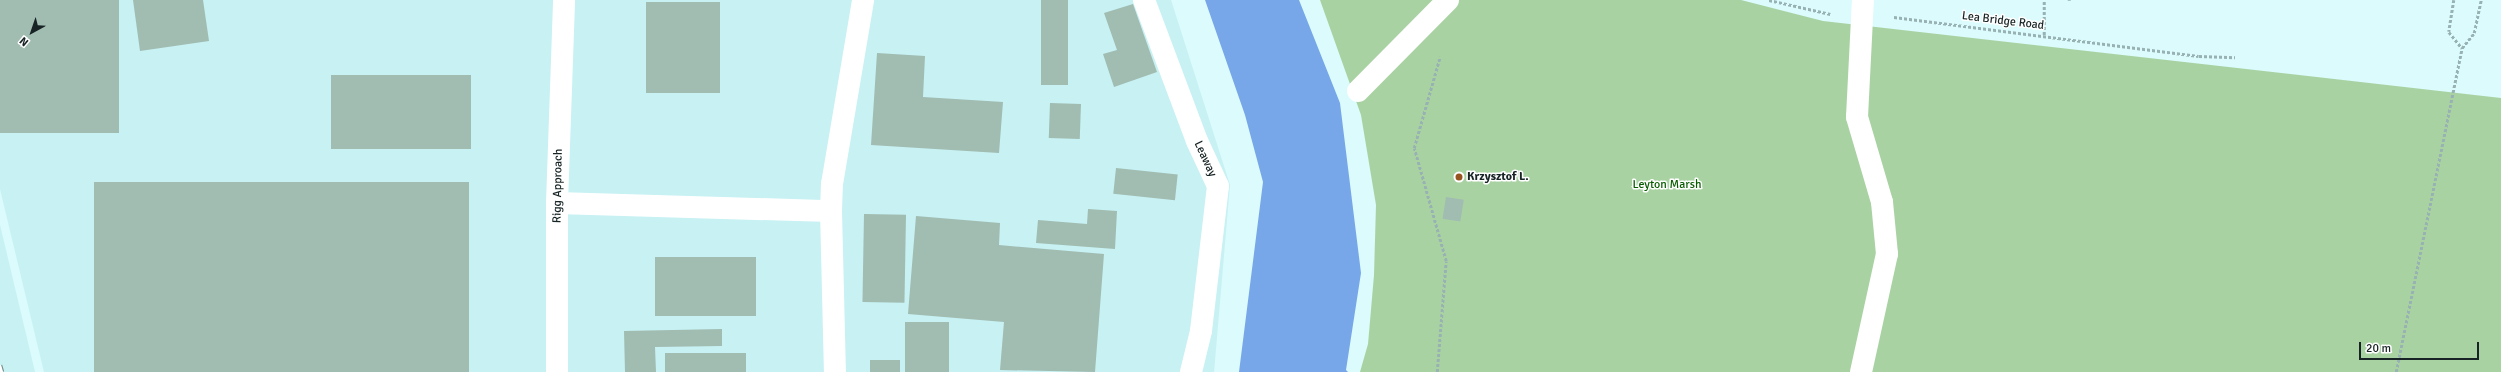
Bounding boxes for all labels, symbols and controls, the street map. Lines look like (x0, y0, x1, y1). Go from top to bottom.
street label: Lea Bridge Road (1961, 9, 2045, 33)
north arrow (12, 12, 52, 52)
text: N (17, 34, 31, 49)
street label: Leaway (1190, 139, 1220, 179)
street label: Rigg Approach (550, 149, 566, 223)
place label: Krzysztof L. (1467, 170, 1529, 184)
marker: Krzysztof L. (1454, 172, 1464, 182)
park label: Leyton Marsh (1632, 178, 1702, 192)
scale bar (2361, 334, 2481, 360)
text: 20 m (2366, 341, 2391, 356)

